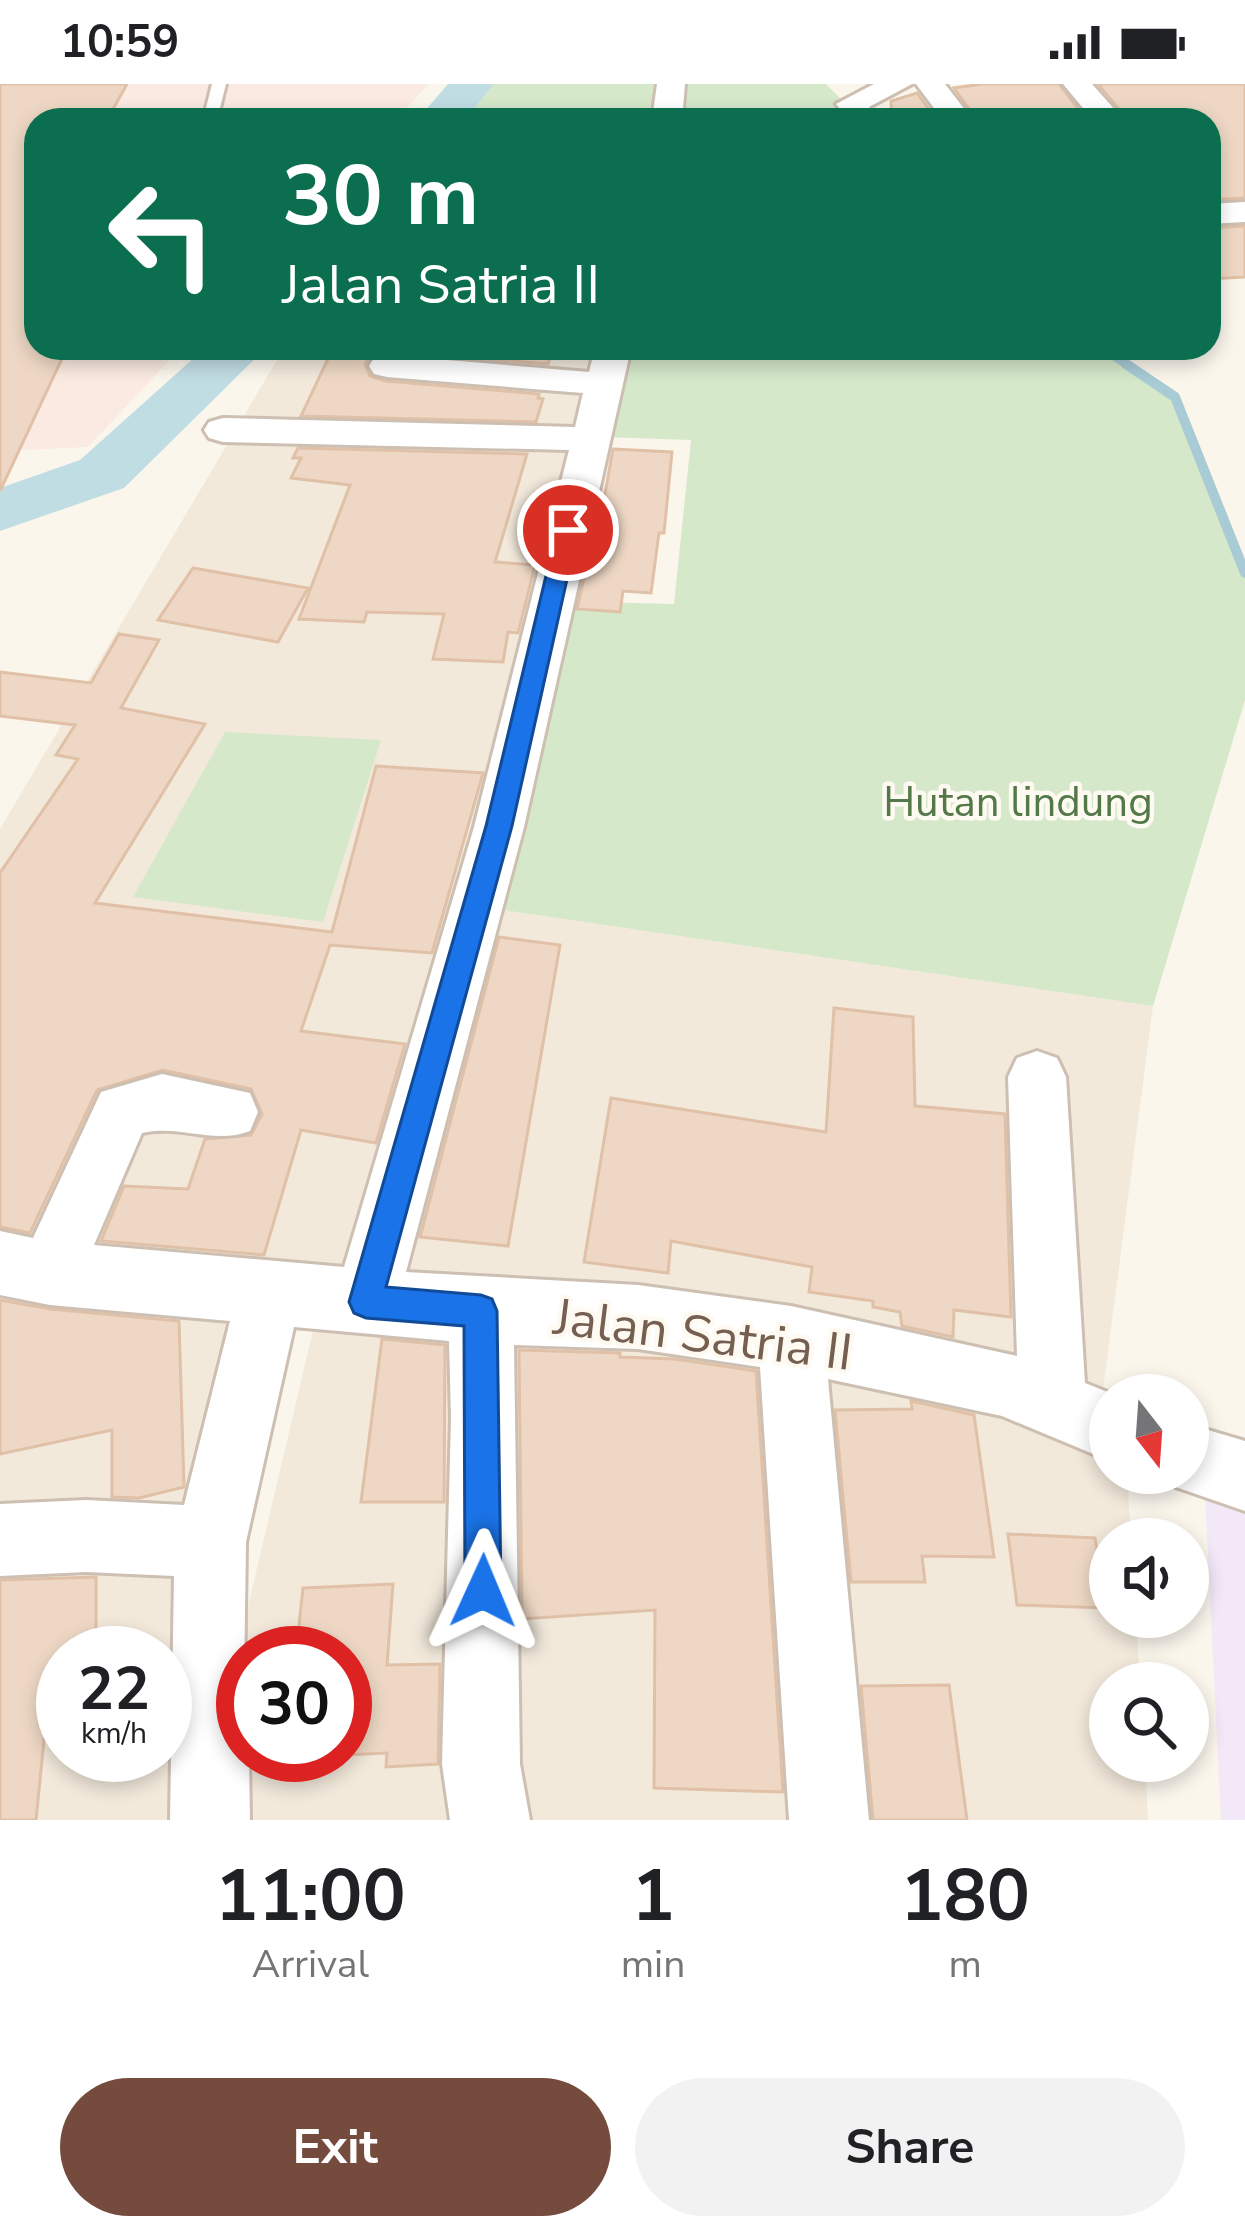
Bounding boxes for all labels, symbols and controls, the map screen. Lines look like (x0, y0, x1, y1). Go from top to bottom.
text: 10:59 (60, 12, 179, 73)
text: 30 m (282, 139, 479, 254)
icon: left (84, 156, 240, 312)
text: Jalan Satria II (282, 248, 600, 322)
pin (517, 479, 619, 581)
icon: arrive (535, 497, 601, 563)
park label: Hutan lindung (883, 774, 1153, 831)
street label: Jalan Satria II (549, 1282, 856, 1388)
north arrow (1089, 1374, 1209, 1494)
map controls (1089, 1374, 1209, 1782)
button: sound (1089, 1518, 1209, 1638)
position arrow (420, 1528, 546, 1654)
speed limit sign: 30 (216, 1626, 372, 1782)
text: 22 (78, 1648, 150, 1730)
button: search (1089, 1662, 1209, 1782)
text: km/h (81, 1713, 147, 1754)
text: 11:00 (215, 1847, 406, 1945)
text: 1 (631, 1847, 675, 1945)
text: 180 (900, 1847, 1030, 1945)
text: Arrival (252, 1938, 369, 1991)
text: min (621, 1938, 685, 1991)
text: m (948, 1938, 982, 1991)
button: Exit (60, 2078, 611, 2216)
button: Share (635, 2078, 1185, 2216)

